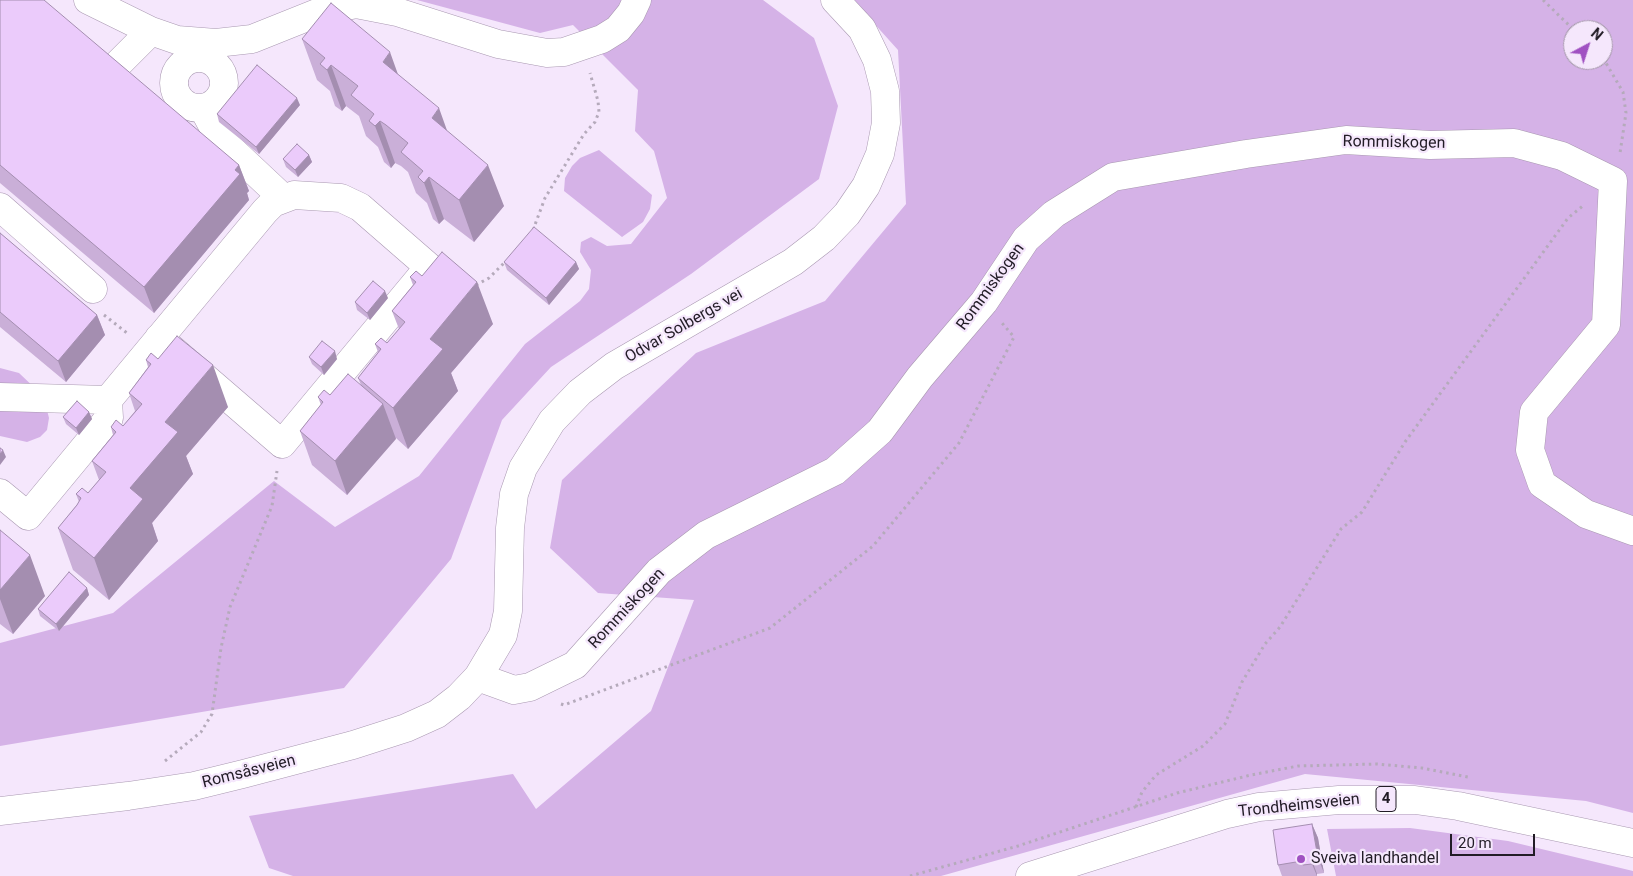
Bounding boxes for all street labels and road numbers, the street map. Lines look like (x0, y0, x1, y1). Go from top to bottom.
street label: Rommiskogen (1342, 133, 1446, 153)
street label: Rommiskogen (953, 240, 1029, 334)
street label: Odvar Solbergs vei (622, 285, 746, 367)
street label: Rommiskogen (585, 565, 669, 653)
street label: Romsåsveien (200, 751, 298, 793)
road number: 4 (1376, 786, 1396, 812)
street label: Trondheimsveien (1237, 790, 1361, 822)

